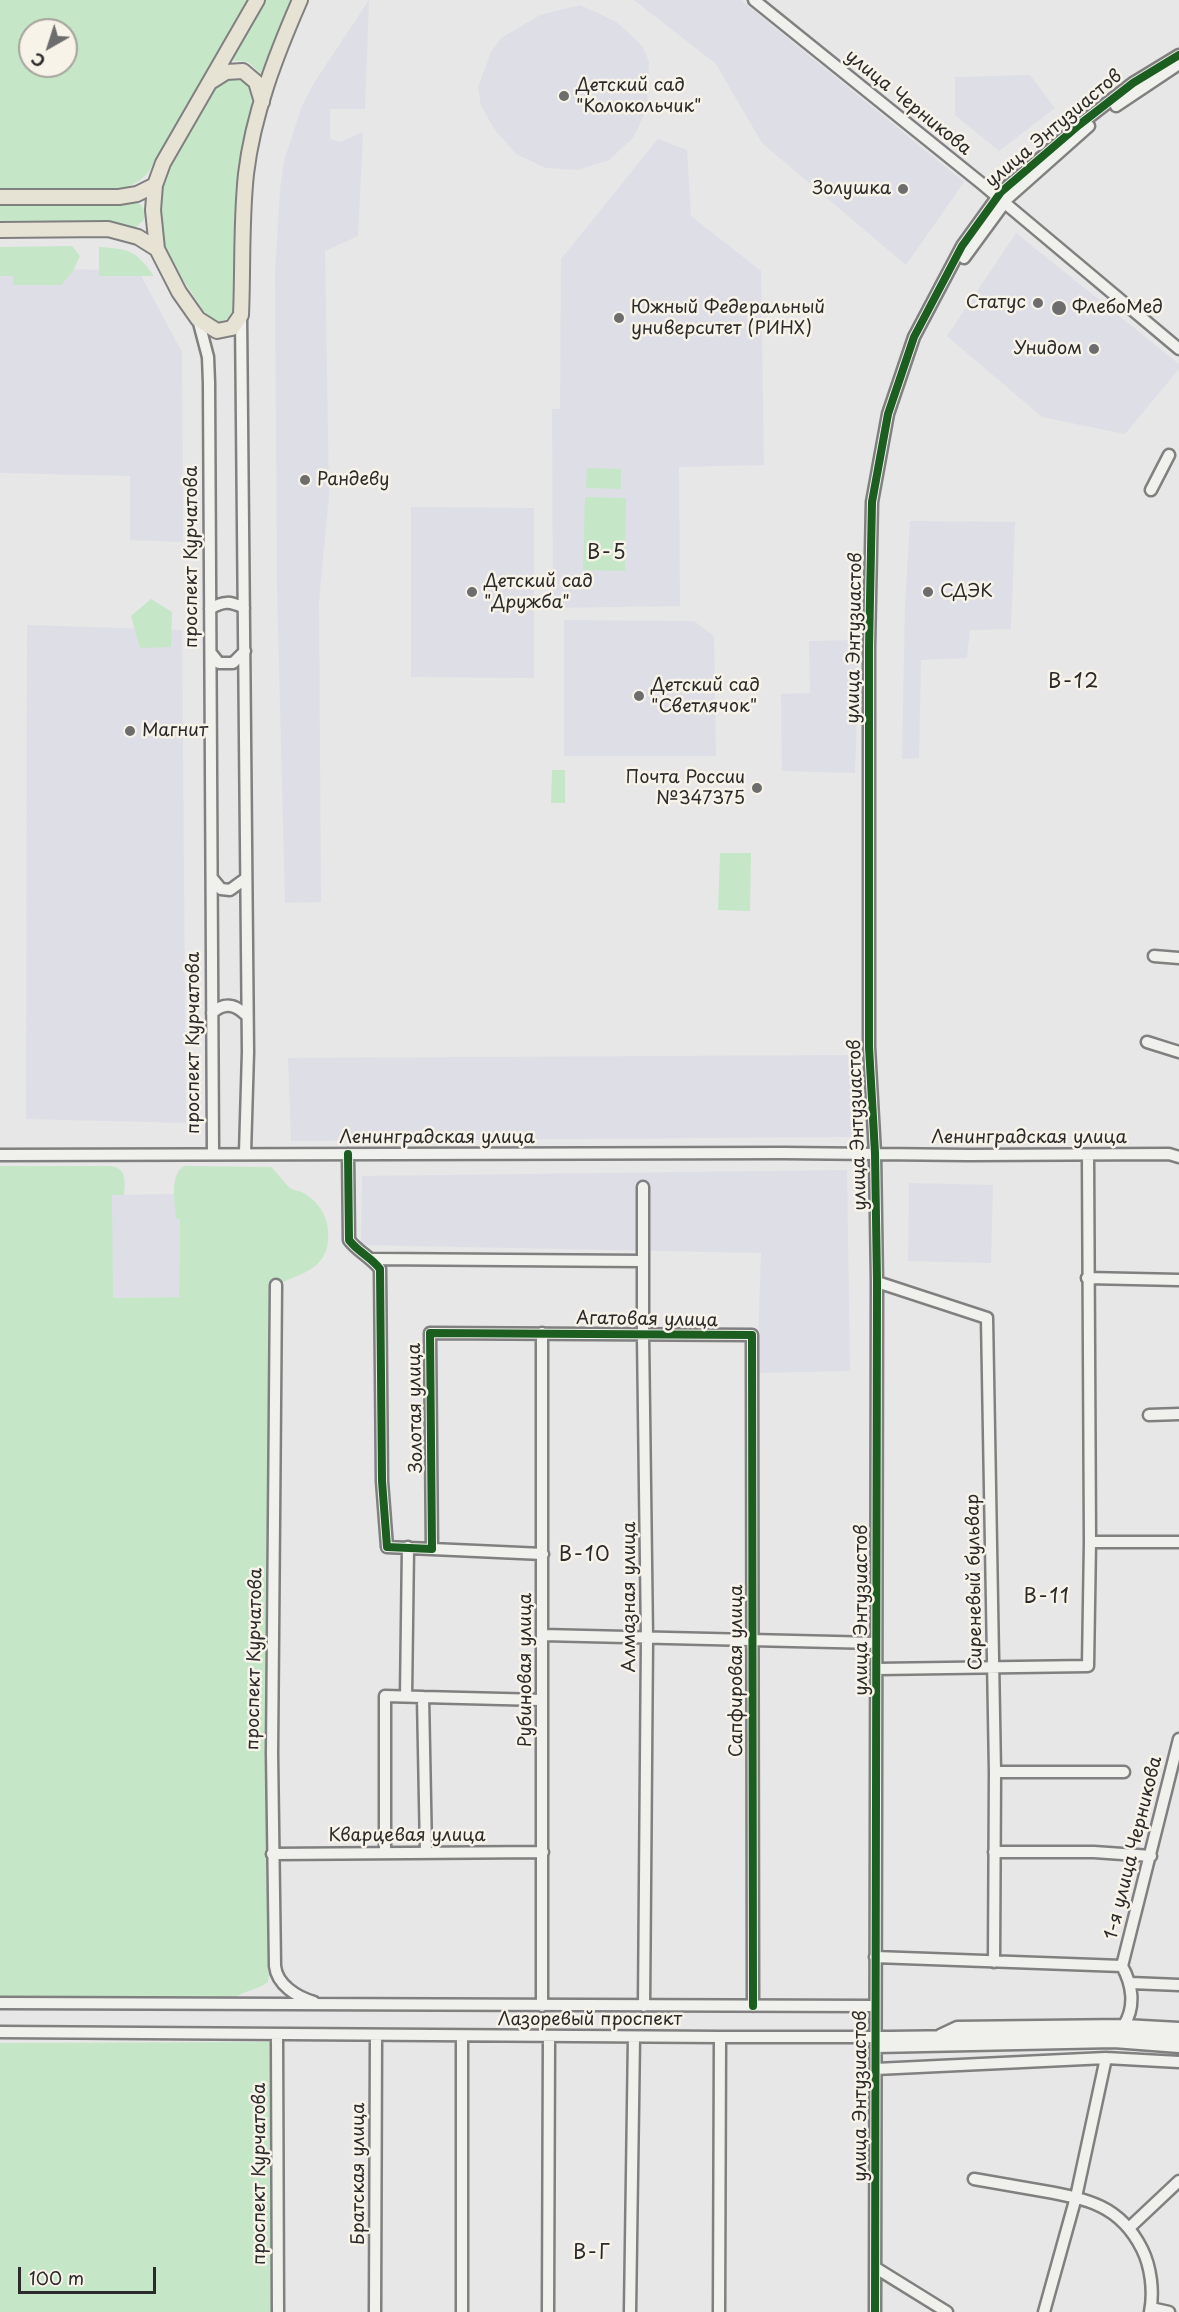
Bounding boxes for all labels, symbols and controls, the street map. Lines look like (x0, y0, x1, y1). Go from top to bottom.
north arrow (18, 18, 78, 78)
street label: улица Черникова (841, 46, 975, 160)
text: С (26, 47, 50, 74)
street label: улица Энтузиастов (981, 66, 1127, 192)
place label: Детский сад "Колокольчик" (576, 75, 702, 118)
marker: Детский сад "Колокольчик" (557, 89, 571, 103)
place label: Золушка (813, 178, 891, 200)
marker: Золушка (896, 182, 910, 196)
place label: Статус (966, 292, 1026, 314)
marker: Статус (1031, 296, 1045, 310)
place label: Южный Федеральный университет (РИНХ) (631, 297, 825, 340)
place label: ФлебоМед (1072, 297, 1163, 319)
marker: ФлебоМед (1050, 299, 1068, 317)
marker: Южный Федеральный университет (РИНХ) (612, 311, 626, 325)
place label: Унидом (1014, 338, 1082, 360)
marker: Унидом (1087, 342, 1101, 356)
street label: проспект Курчатова (181, 466, 203, 648)
place label: Рандеву (317, 469, 389, 491)
marker: Рандеву (298, 473, 312, 487)
district label: В-5 (587, 541, 627, 565)
street label: улица Энтузиастов (843, 552, 867, 724)
place label: Детский сад "Дружба" (484, 571, 593, 614)
place label: СДЭК (940, 581, 993, 603)
marker: Детский сад "Дружба" (465, 585, 479, 599)
marker: СДЭК (921, 585, 935, 599)
district label: В-12 (1048, 670, 1100, 694)
place label: Детский сад "Светлячок" (651, 675, 760, 718)
marker: Детский сад "Светлячок" (632, 689, 646, 703)
place label: Магнит (142, 720, 208, 742)
marker: Магнит (123, 724, 137, 738)
place label: Почта России №347375 (625, 767, 745, 810)
marker: Почта России №347375 (750, 781, 764, 795)
street label: проспект Курчатова (183, 952, 205, 1134)
street label: улица Энтузиастов (844, 1039, 872, 1211)
street label: Ленинградская улица (339, 1127, 535, 1149)
street label: Ленинградская улица (931, 1127, 1127, 1149)
street label: Агатовая улица (576, 1308, 718, 1332)
street label: Золотая улица (404, 1343, 428, 1473)
street label: Сиреневый бульвар (963, 1494, 987, 1670)
street label: Алмазная улица (619, 1522, 641, 1672)
street label: улица Энтузиастов (851, 1524, 873, 1696)
district label: В-10 (559, 1543, 611, 1567)
street label: проспект Курчатова (243, 1568, 267, 1750)
street label: Сапфировая улица (726, 1585, 748, 1757)
district label: В-11 (1024, 1585, 1070, 1609)
street label: Рубиновая улица (515, 1593, 537, 1747)
street label: 1-я улица Черникова (1101, 1754, 1167, 1942)
street label: Кварцевая улица (328, 1825, 486, 1847)
street label: Лазоревый проспект (498, 2009, 682, 2031)
street label: улица Энтузиастов (850, 2010, 872, 2182)
street label: проспект Курчатова (249, 2083, 271, 2265)
street label: Братская улица (348, 2103, 370, 2245)
district label: В-Г (573, 2241, 611, 2265)
scale bar (21, 2255, 159, 2293)
text: 100 m (29, 2264, 84, 2291)

